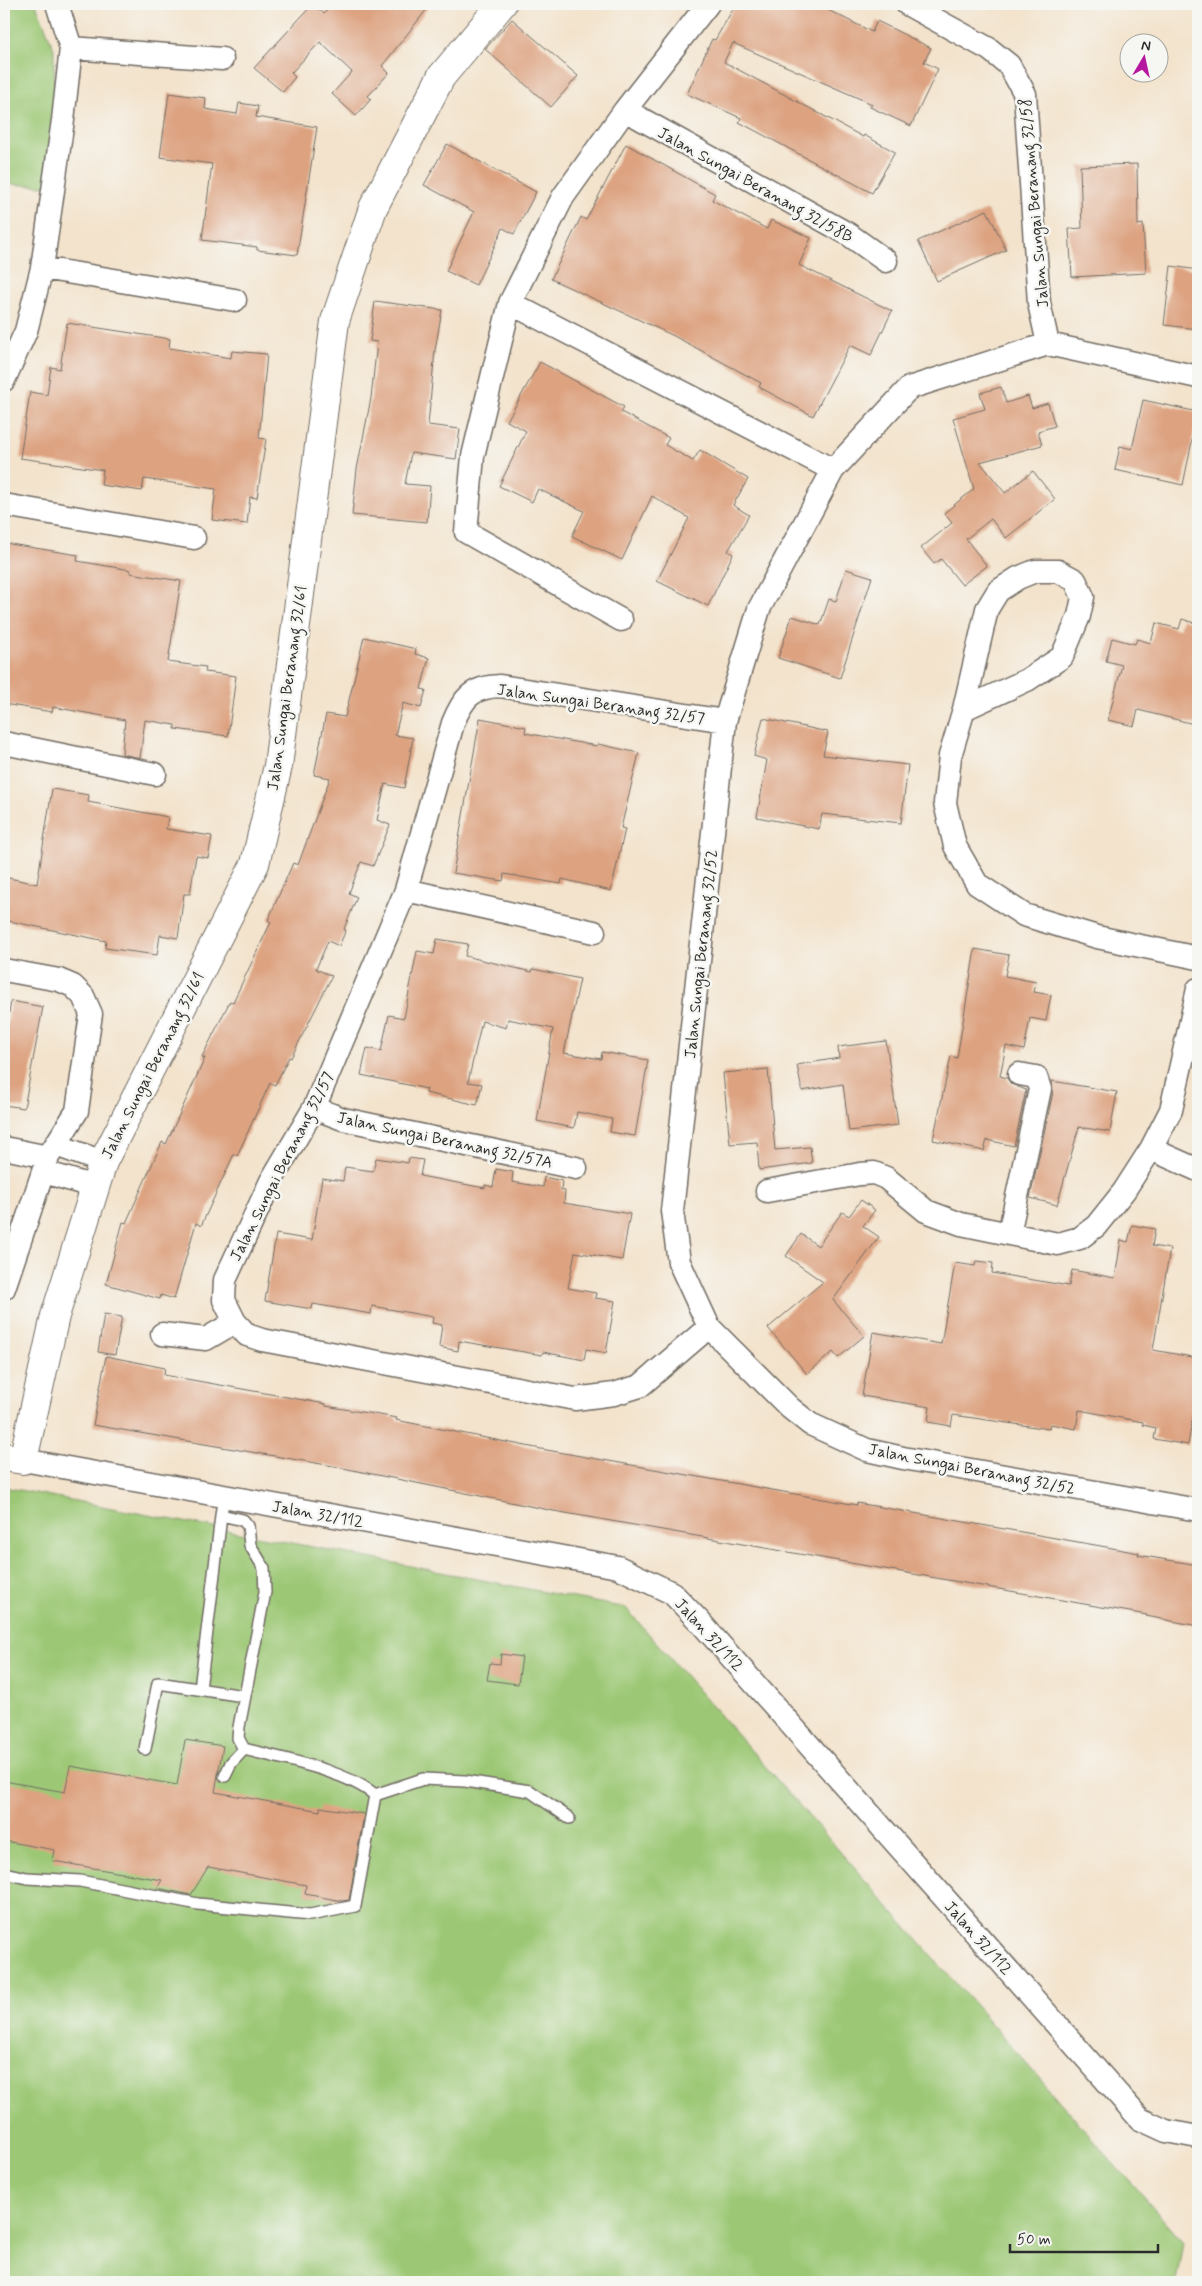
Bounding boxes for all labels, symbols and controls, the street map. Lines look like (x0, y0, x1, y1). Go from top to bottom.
north arrow (1120, 32, 1170, 82)
text: N (1140, 37, 1152, 56)
street label: Jalan Sungai Beranang 32/58 (1015, 97, 1055, 309)
street label: Jalan Sungai Beranang 32/58B (653, 123, 857, 249)
street label: Jalan Sungai Beranang 32/61 (263, 584, 313, 792)
street label: Jalan Sungai Beranang 32/57 (495, 680, 706, 730)
street label: Jalan Sungai Beranang 32/52 (680, 849, 724, 1060)
street label: Jalan Sungai Beranang 32/61 (97, 969, 211, 1163)
street label: Jalan Sungai Beranang 32/57 (225, 1069, 340, 1265)
street label: Jalan Sungai Beranang 32/57A (335, 1107, 554, 1175)
street label: Jalan Sungai Beranang 32/52 (866, 1439, 1077, 1501)
street label: Jalan 32/112 (270, 1496, 365, 1533)
street label: Jalan 32/112 (670, 1594, 748, 1676)
street label: Jalan 32/112 (939, 1897, 1017, 1980)
scale bar (1010, 2221, 1157, 2253)
text: 50 m (1017, 2230, 1051, 2250)

